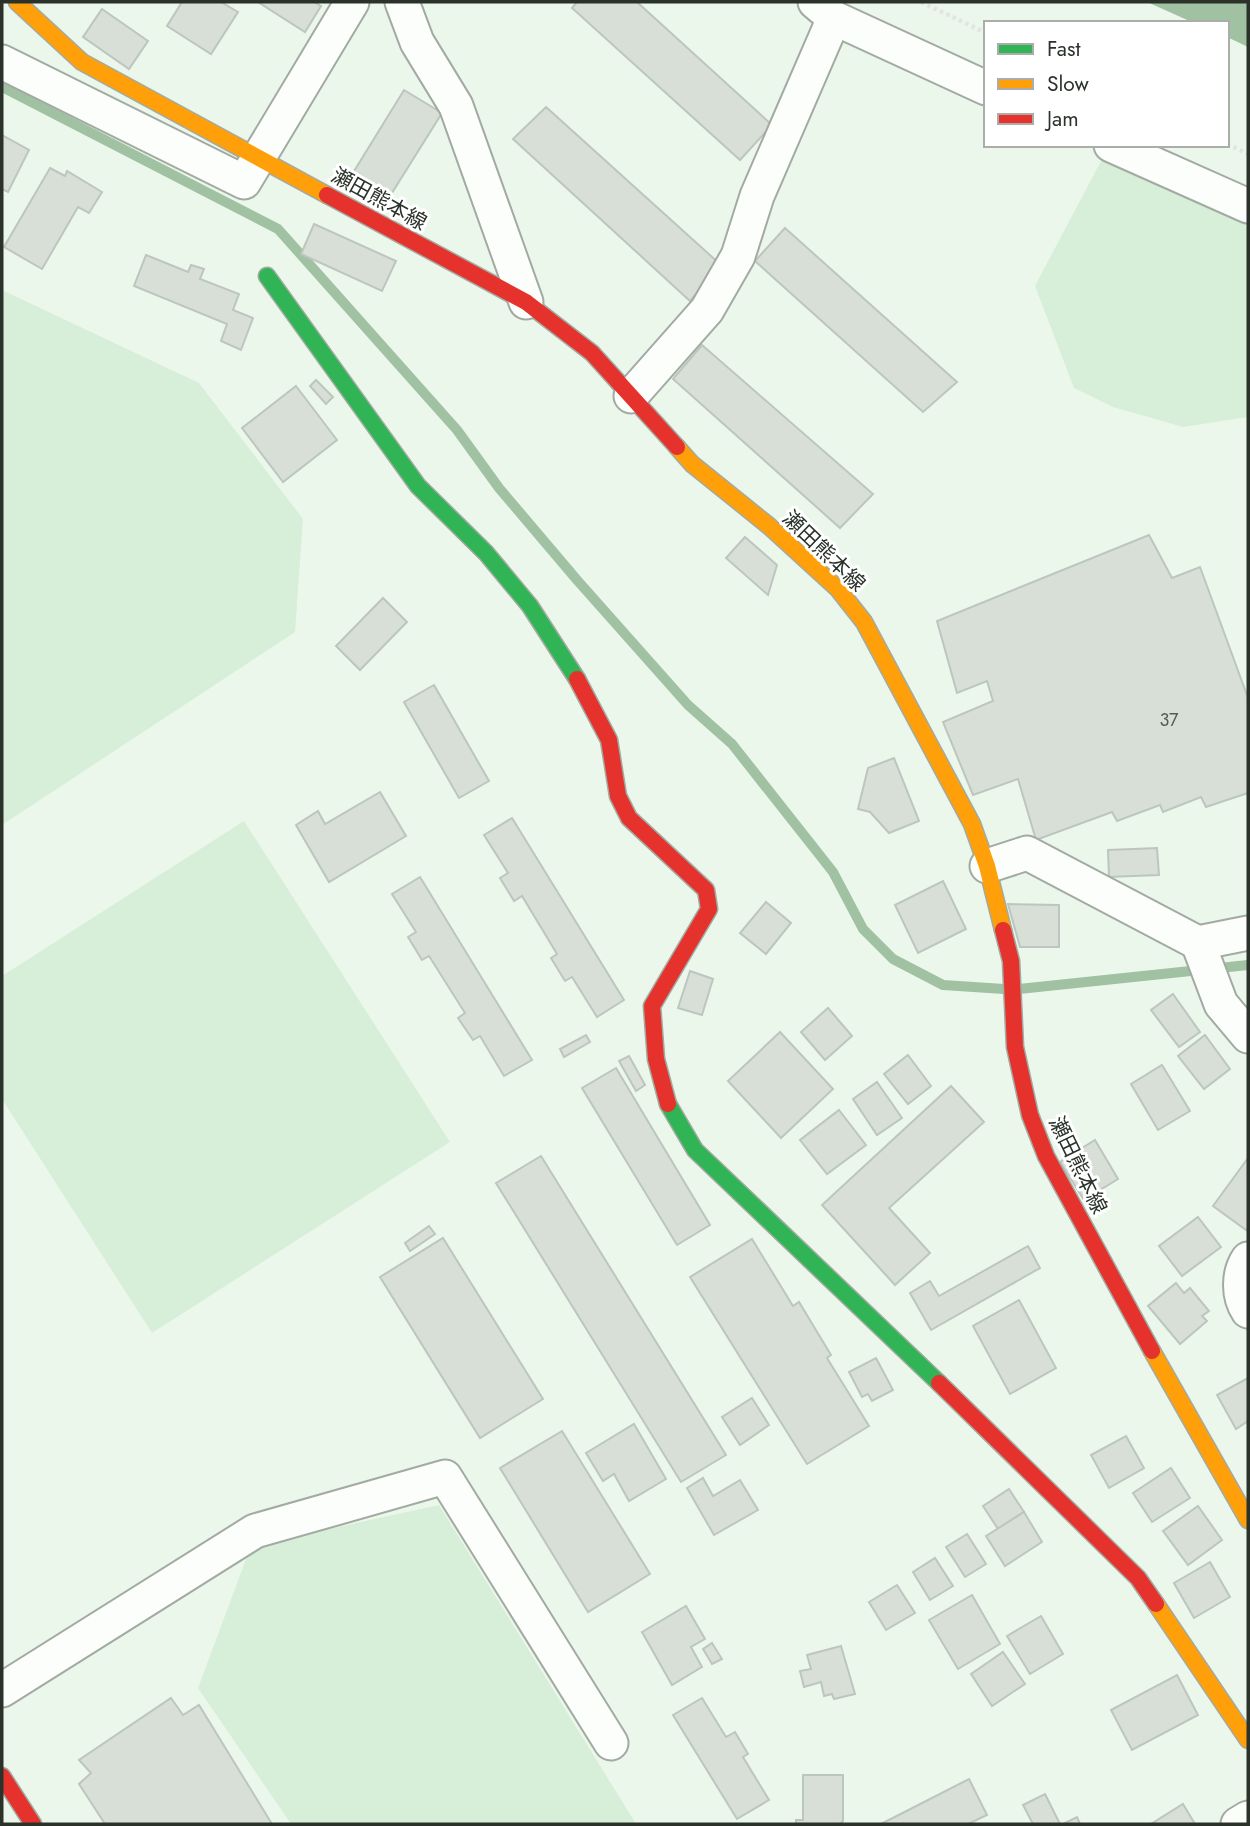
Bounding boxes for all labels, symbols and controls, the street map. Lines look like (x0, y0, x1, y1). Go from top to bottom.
legend (984, 21, 1229, 147)
text: Fast (1047, 34, 1080, 64)
text: Slow (1047, 69, 1089, 99)
text: Jam (1044, 104, 1079, 134)
street label: 瀬田熊本線 (326, 160, 432, 238)
street label: 瀬田熊本線 (776, 504, 872, 598)
house number: 37 (1159, 707, 1179, 733)
street label: 瀬田熊本線 (1042, 1111, 1114, 1219)

